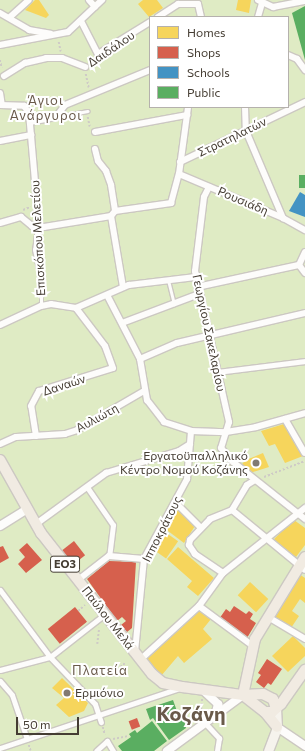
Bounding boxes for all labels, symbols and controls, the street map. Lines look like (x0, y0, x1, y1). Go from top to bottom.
legend (149, 16, 289, 108)
text: Homes (187, 25, 225, 39)
street label: Δαιδάλου (85, 28, 137, 70)
text: Shops (187, 45, 221, 59)
text: Schools (187, 65, 230, 79)
text: Public (187, 85, 220, 99)
district label: Άγιοι Ανάργυροι (10, 93, 82, 124)
street label: Στρατηλατών (195, 114, 269, 160)
street label: Επισκόπου Μελετίου (28, 180, 48, 296)
street label: Ρουσιάδη (215, 184, 271, 218)
street label: Γεωργίου Σακελαρίου (190, 273, 228, 393)
street label: Δαναών (41, 371, 87, 399)
street label: Αυλιώτη (73, 400, 121, 436)
place label: Εργατοϋπαλληλικό Κέντρο Νομού Κοζάνης (120, 449, 248, 477)
marker: Εργατοϋπαλληλικό Κέντρο Νομού Κοζάνης (251, 458, 261, 468)
street label: Ιπποκράτους (139, 494, 185, 564)
road number: ΕΟ3 (50, 555, 80, 573)
street label: Παύλου Μελά (79, 584, 137, 652)
district label: Πλατεία (72, 662, 128, 678)
place label: Ερμιόνιο (75, 686, 124, 700)
marker: Ερμιόνιο (62, 688, 72, 698)
district label: Κοζάνη (157, 701, 225, 725)
scale bar (18, 709, 81, 735)
text: 50 m (23, 717, 51, 731)

